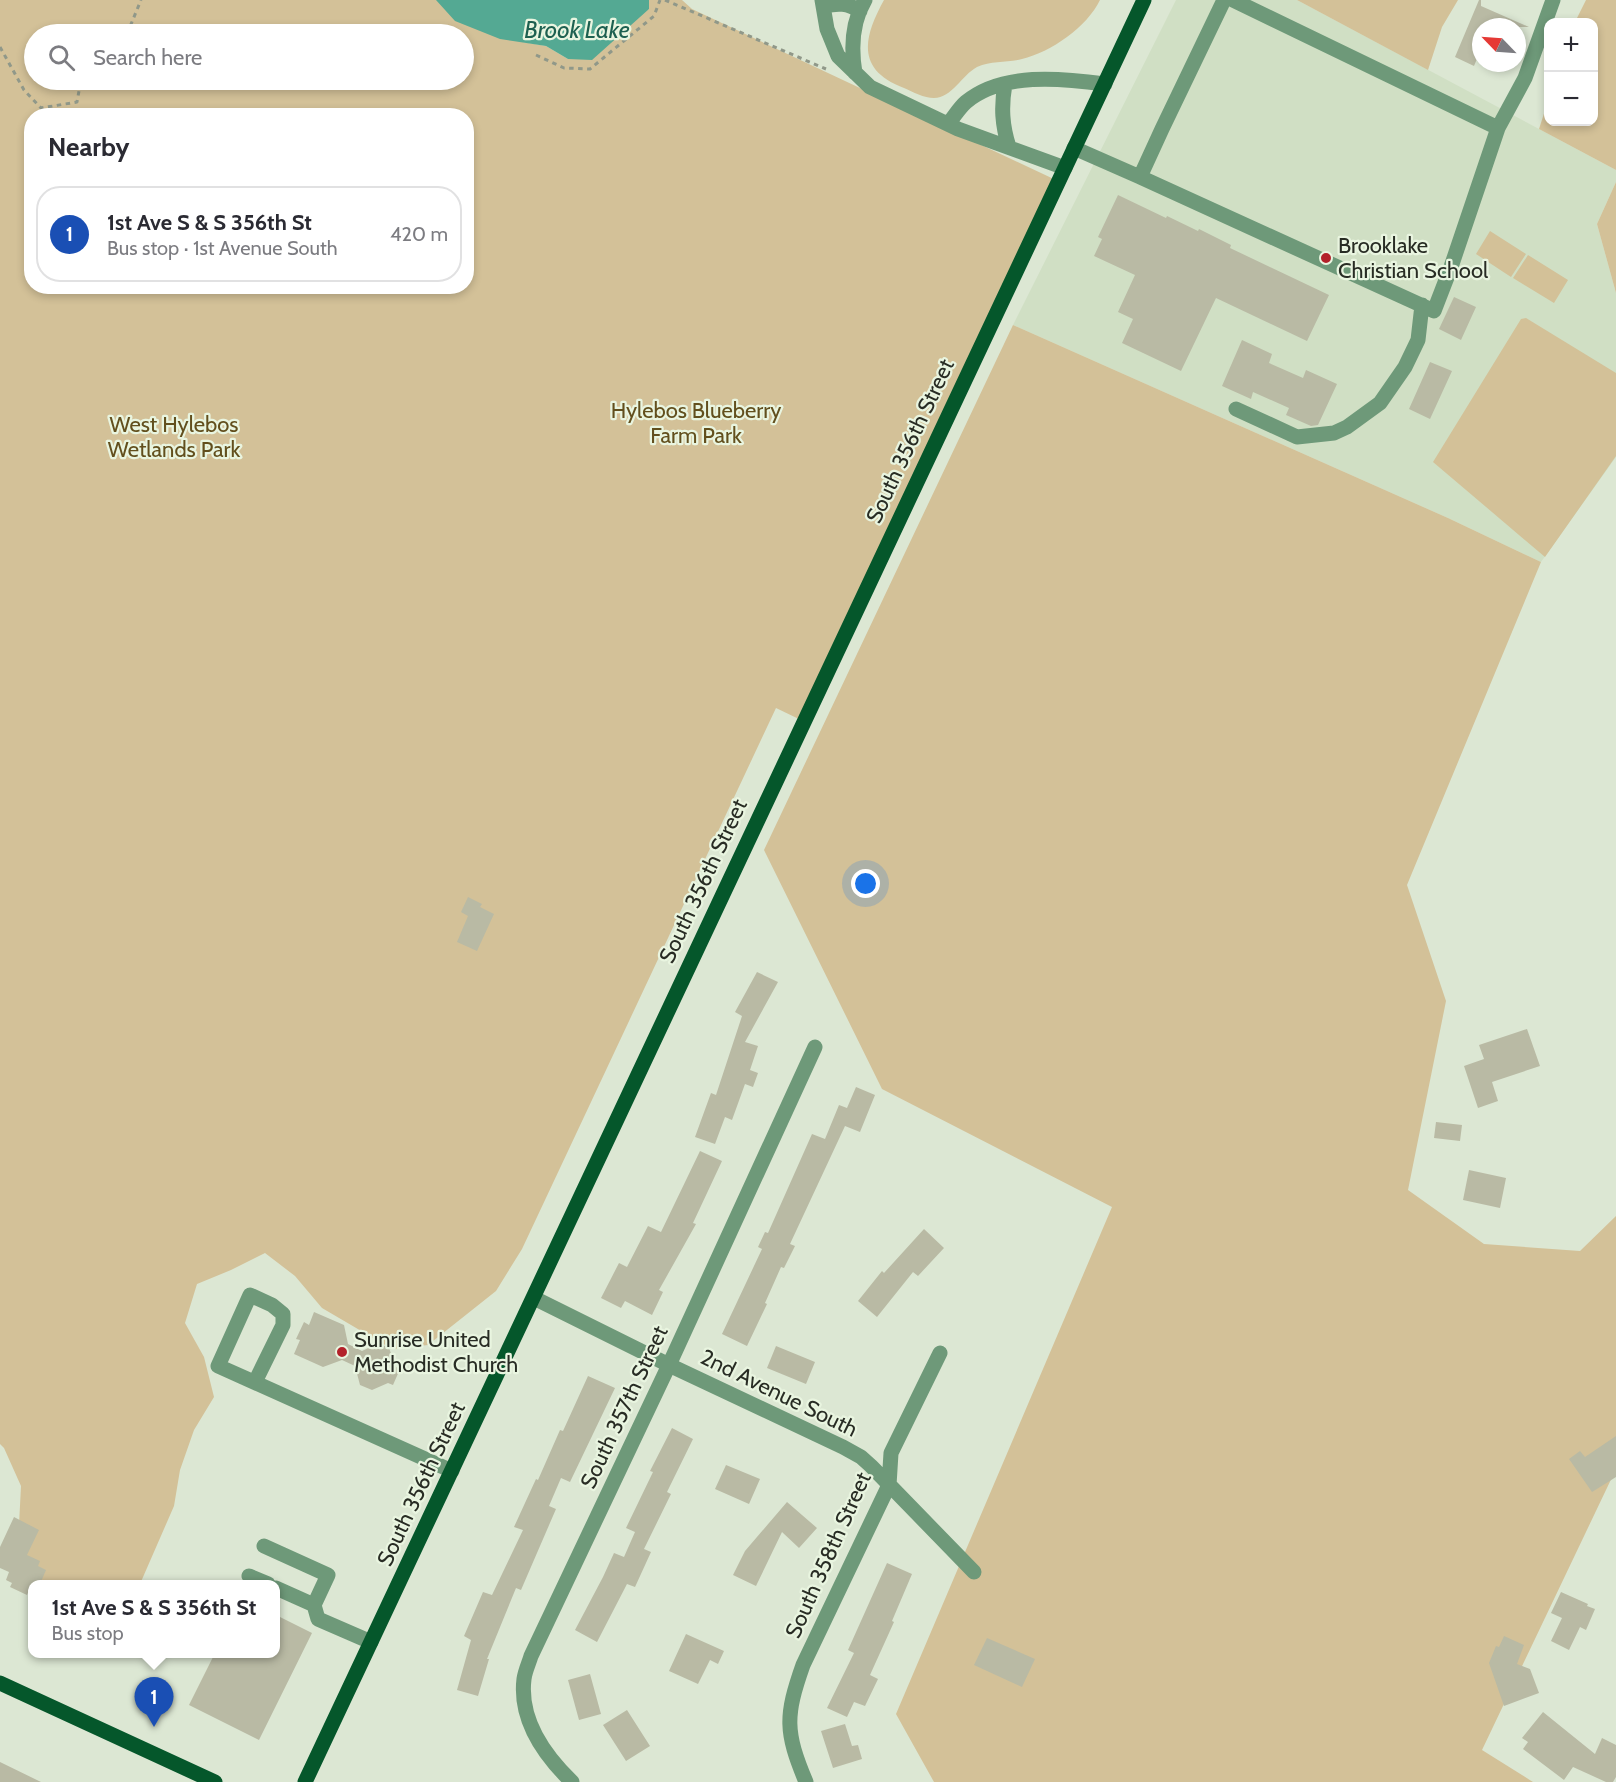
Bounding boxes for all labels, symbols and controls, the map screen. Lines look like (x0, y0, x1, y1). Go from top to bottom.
water label: Brook Lake (524, 15, 630, 44)
north arrow (1472, 18, 1526, 72)
map controls (1544, 18, 1598, 126)
button: + (1544, 18, 1598, 72)
search box (24, 24, 474, 90)
icon: search (45, 41, 78, 74)
text: Search here (93, 44, 202, 71)
button: − (1544, 72, 1598, 126)
text: Nearby (48, 131, 129, 163)
text: 1st Ave S & S 356th St (107, 209, 312, 236)
text: 1 (66, 222, 73, 246)
text: 420 m (390, 222, 448, 246)
place label: Brooklake Christian School (1338, 232, 1489, 284)
text: Bus stop · 1st Avenue South (107, 236, 338, 260)
marker: Brooklake Christian School (1319, 251, 1333, 265)
street label: South 356th Street (860, 354, 960, 527)
park label: Hylebos Blueberry Farm Park (611, 397, 781, 449)
park label: West Hylebos Wetlands Park (108, 411, 240, 463)
street label: South 356th Street (653, 794, 753, 967)
your location (851, 869, 880, 898)
street label: South 357th Street (574, 1321, 674, 1493)
place label: Sunrise United Methodist Church (354, 1326, 518, 1378)
street label: 2nd Avenue South (696, 1343, 862, 1443)
marker: Sunrise United Methodist Church (335, 1345, 349, 1359)
street label: South 356th Street (371, 1397, 471, 1570)
street label: South 358th Street (779, 1467, 877, 1642)
popup (28, 1580, 280, 1658)
text: 1st Ave S & S 356th St (52, 1594, 256, 1621)
text: Bus stop (52, 1621, 124, 1645)
pin: 1 (134, 1678, 174, 1727)

